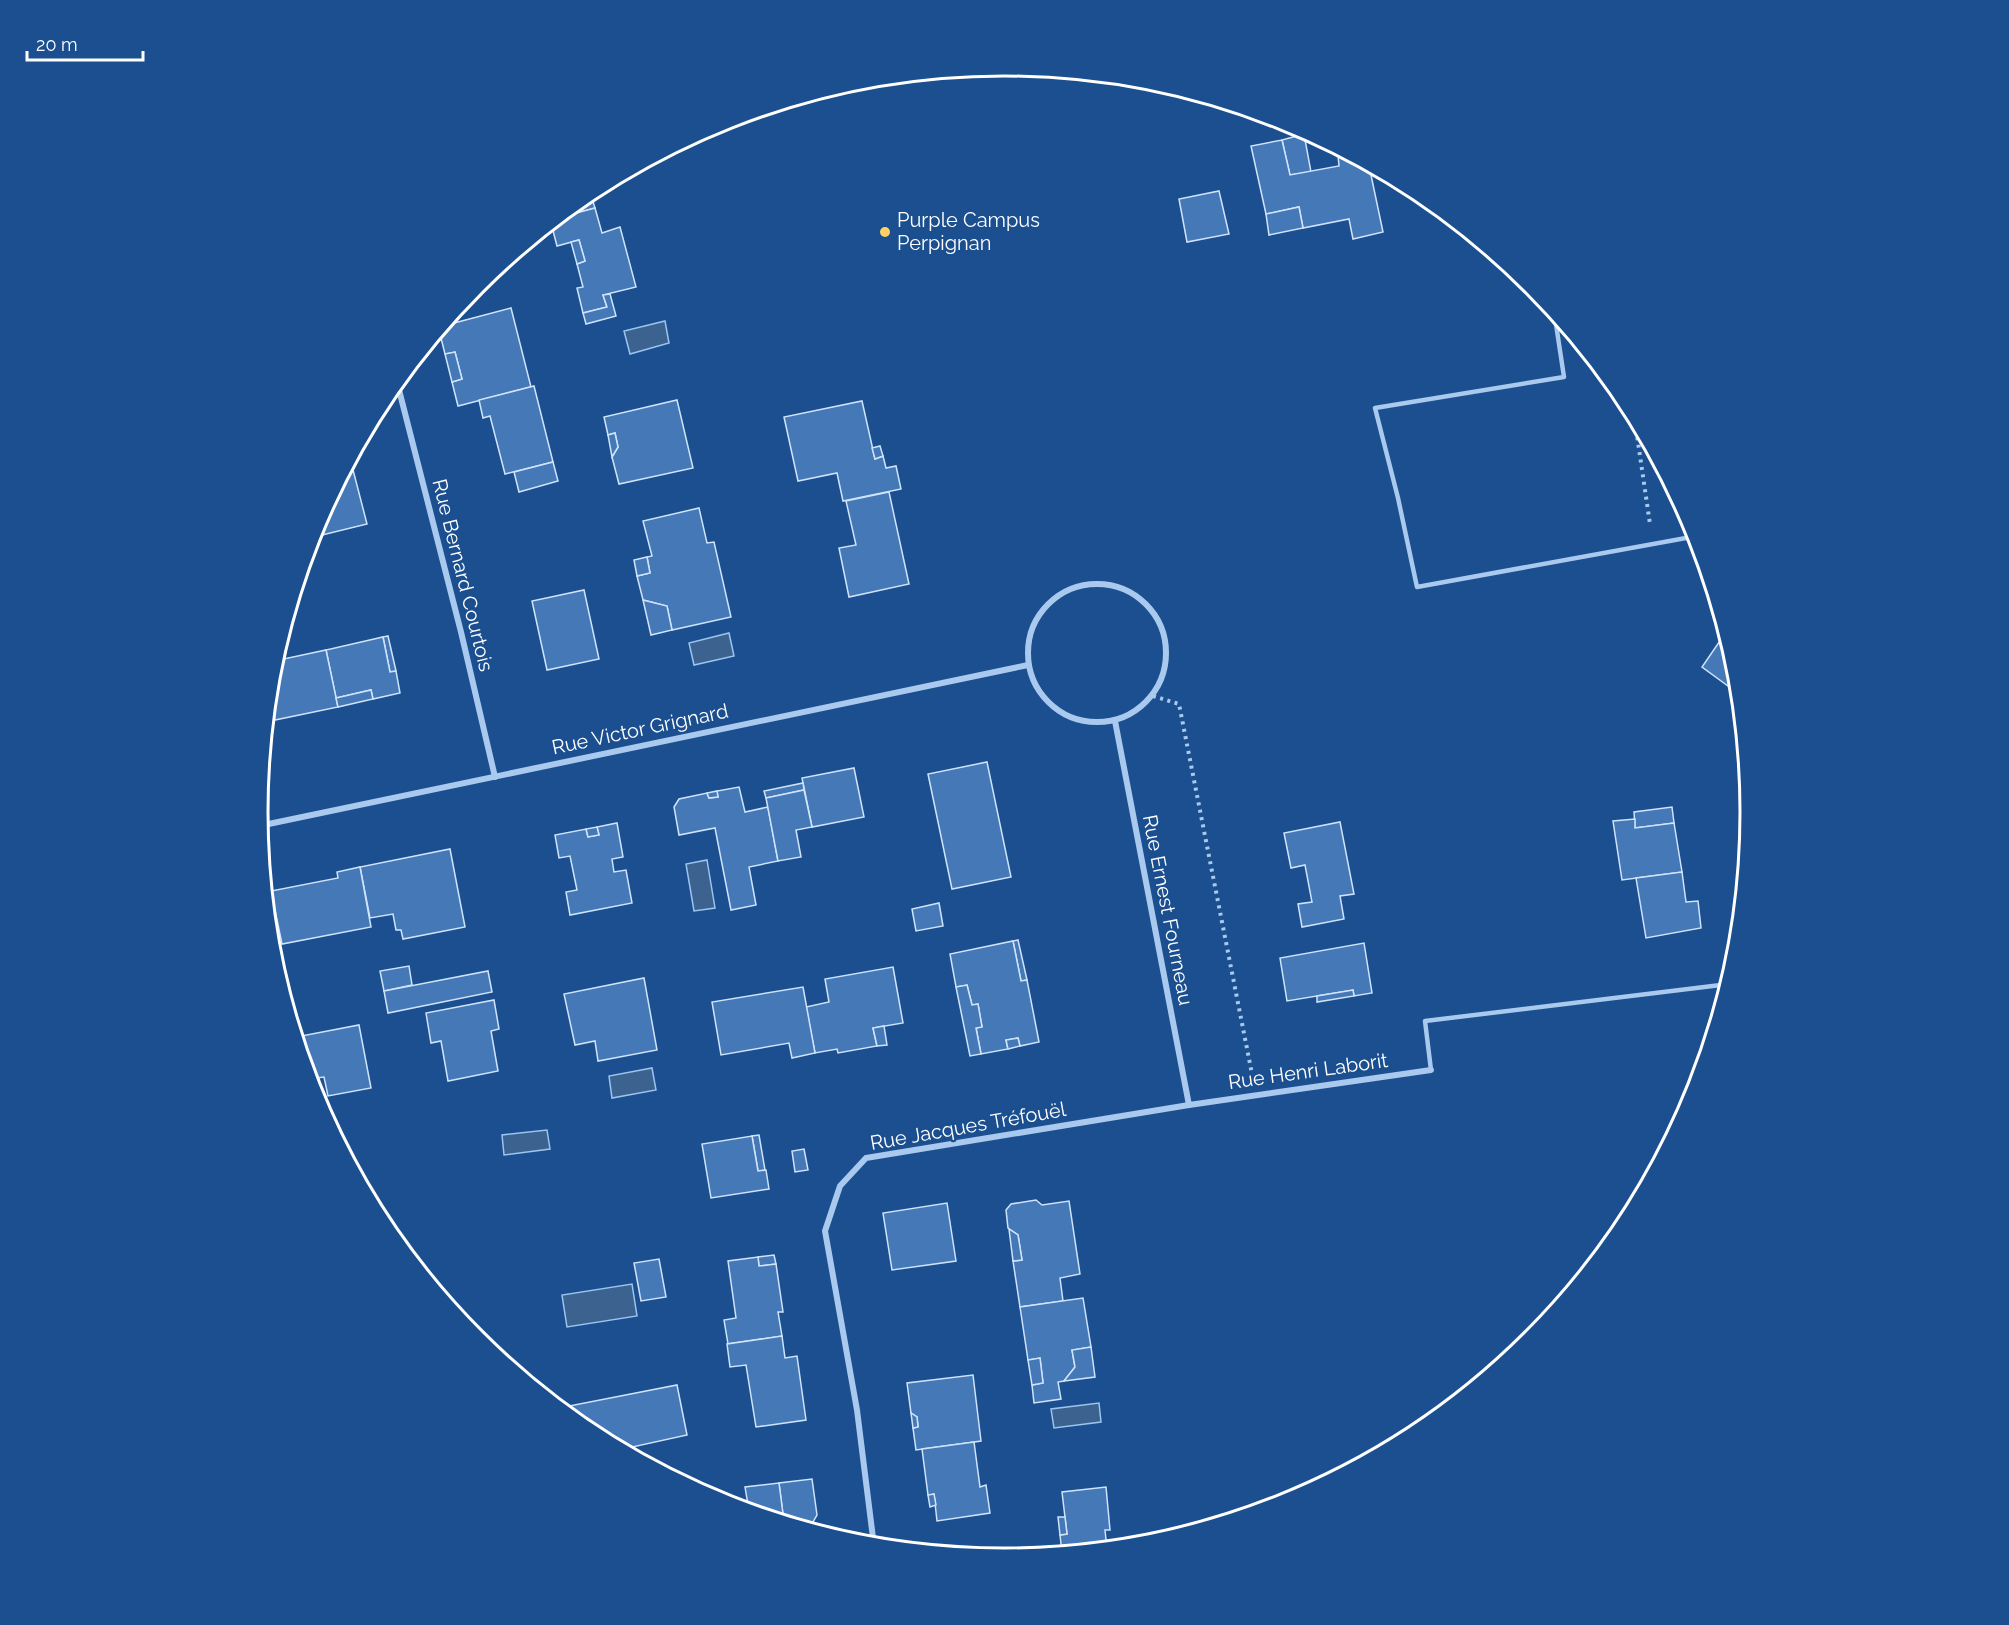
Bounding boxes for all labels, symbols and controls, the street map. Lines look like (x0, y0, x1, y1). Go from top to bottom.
scale bar (27, 24, 142, 62)
text: 20 m (36, 34, 78, 55)
place label: Purple Campus Perpignan (897, 208, 1040, 255)
marker: Purple Campus Perpignan (878, 225, 892, 239)
street label: Rue Bernard Courtois (427, 476, 499, 674)
street label: Rue Victor Grignard (550, 699, 730, 759)
street label: Rue Ernest Fourneau (1138, 813, 1198, 1007)
street label: Rue Henri Laborit (1227, 1048, 1390, 1094)
street label: Rue Jacques Tréfouël (868, 1097, 1068, 1155)

